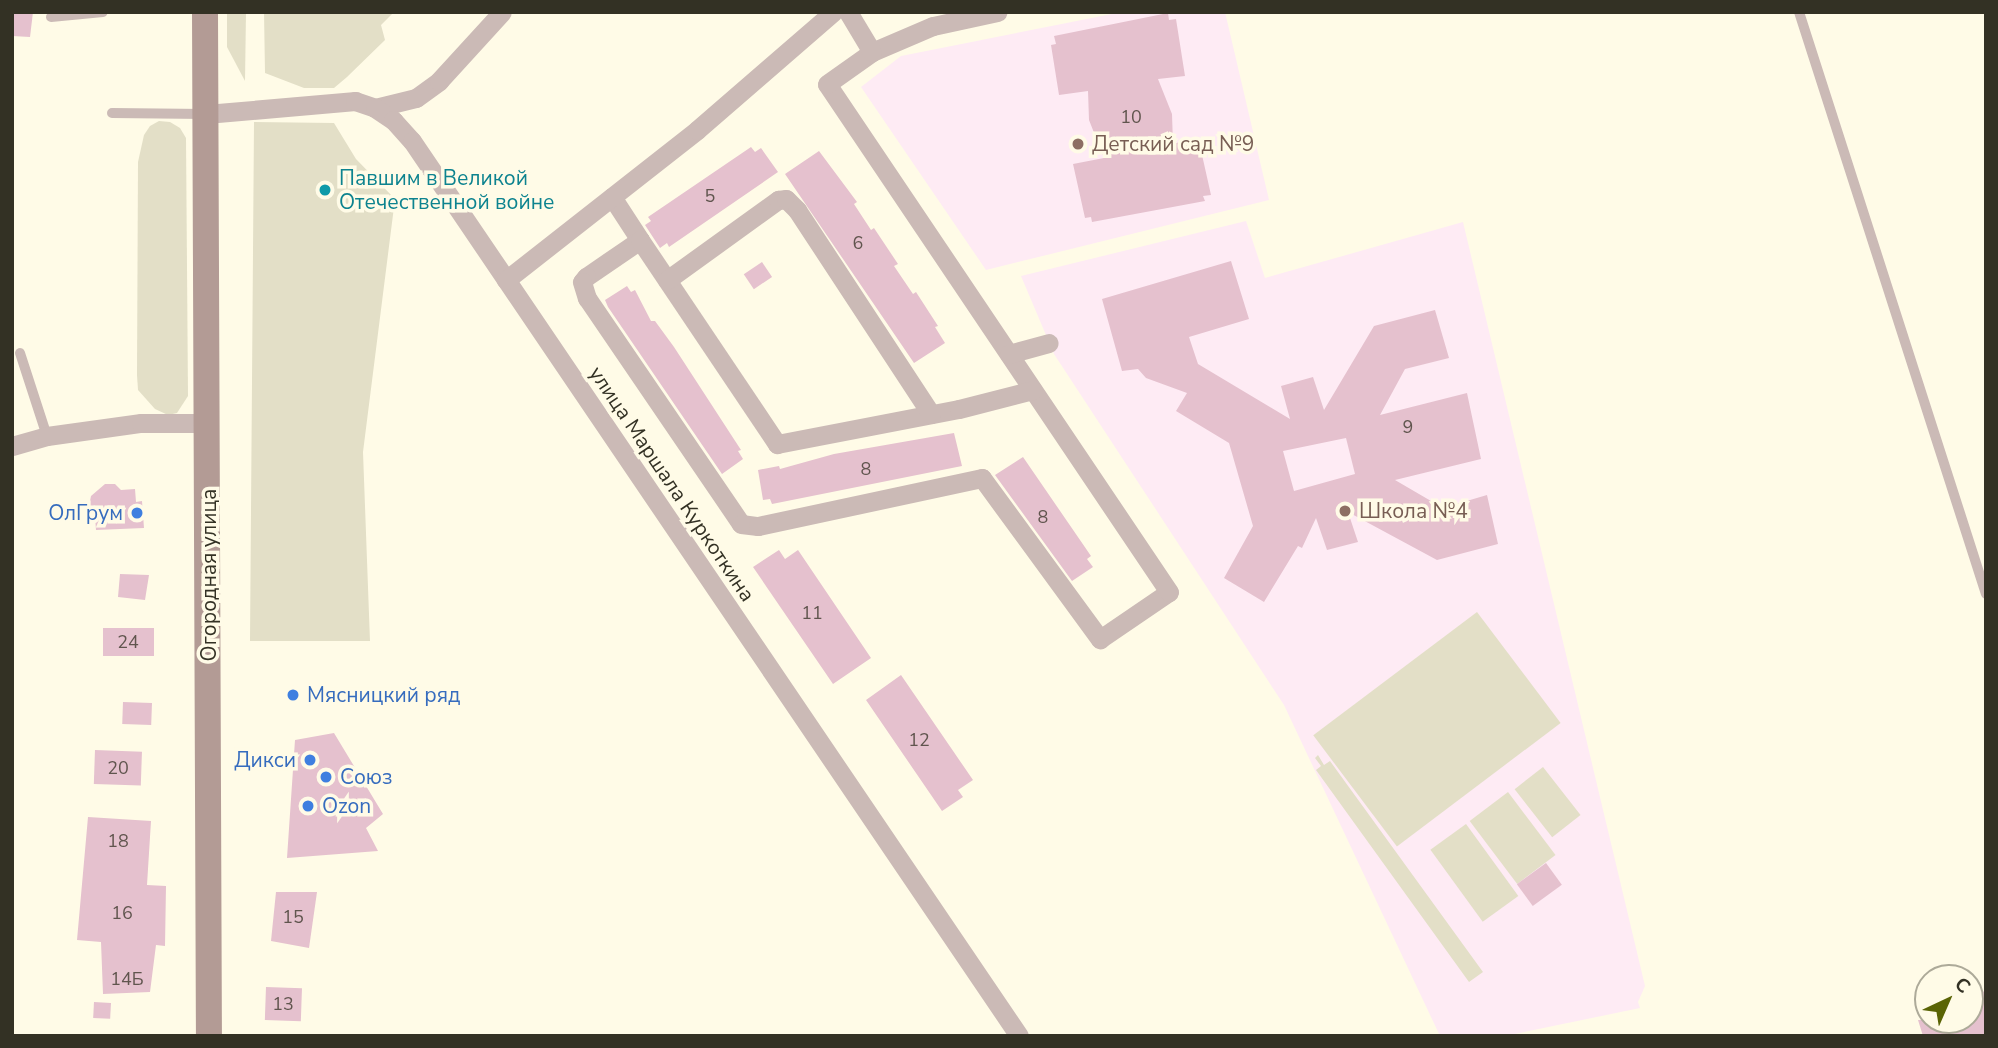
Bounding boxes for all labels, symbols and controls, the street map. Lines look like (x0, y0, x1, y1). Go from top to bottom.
house number: 10 (1120, 106, 1142, 128)
place label: Детский сад №9 (1092, 131, 1254, 157)
marker: Детский сад №9 (1070, 136, 1086, 152)
place label: Павшим в Великой Отечественной войне (339, 165, 554, 215)
marker: Павшим в Великой Отечественной войне (317, 182, 333, 198)
house number: 5 (705, 185, 715, 207)
house number: 6 (853, 232, 863, 254)
street label: улица Маршала Куркоткина (584, 362, 760, 606)
house number: 9 (1403, 416, 1413, 438)
house number: 8 (861, 458, 871, 480)
street label: Огородная улица (196, 489, 222, 661)
place label: Школа №4 (1359, 498, 1468, 524)
place label: ОлГрум (48, 500, 123, 526)
marker: Школа №4 (1337, 503, 1353, 519)
marker: ОлГрум (129, 505, 145, 521)
house number: 8 (1038, 506, 1048, 528)
house number: 11 (801, 602, 823, 624)
house number: 24 (117, 631, 139, 653)
place label: Мясницкий ряд (307, 682, 461, 708)
marker: Мясницкий ряд (285, 687, 301, 703)
house number: 12 (908, 729, 930, 751)
place label: Дикси (234, 747, 296, 773)
marker: Дикси (302, 752, 318, 768)
house number: 20 (107, 757, 129, 779)
place label: Союз (340, 764, 392, 790)
marker: Союз (318, 769, 334, 785)
place label: Ozon (322, 793, 371, 819)
marker: Ozon (300, 798, 316, 814)
house number: 18 (107, 830, 129, 852)
house number: 16 (111, 902, 133, 924)
house number: 15 (282, 906, 304, 928)
north arrow (1914, 964, 1984, 1034)
house number: 14Б (110, 968, 144, 990)
text: С (1949, 971, 1976, 999)
house number: 13 (272, 993, 294, 1015)

